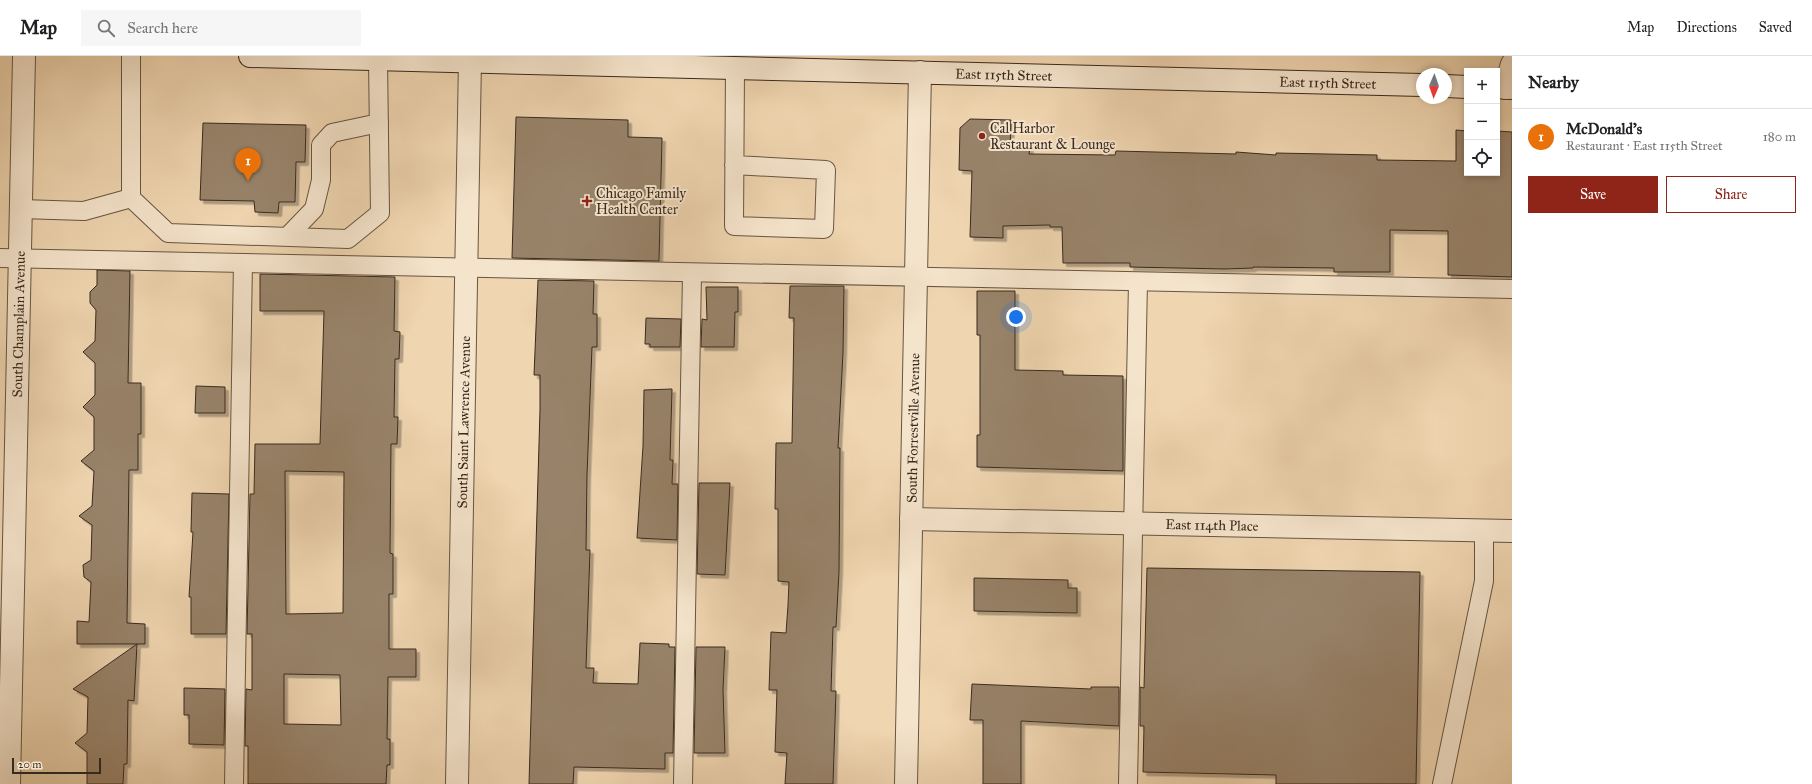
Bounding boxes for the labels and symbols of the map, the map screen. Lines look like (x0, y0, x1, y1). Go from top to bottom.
street label: East 115th Street (955, 65, 1053, 85)
north arrow (1416, 68, 1452, 104)
street label: East 115th Street (1279, 73, 1376, 93)
place label: Cal Harbor Restaurant & Lounge (990, 120, 1116, 153)
marker: Cal Harbor Restaurant & Lounge (977, 131, 987, 141)
pin: 1 (235, 148, 261, 181)
place label: Chicago Family Health Center (596, 185, 687, 218)
marker: Chicago Family Health Center (581, 195, 593, 207)
street label: South Champlain Avenue (9, 250, 29, 398)
your location (1006, 307, 1026, 327)
street label: South Saint Lawrence Avenue (454, 335, 474, 509)
street label: South Forrestville Avenue (904, 353, 923, 503)
street label: East 114th Place (1165, 516, 1259, 535)
scale bar (12, 756, 101, 775)

